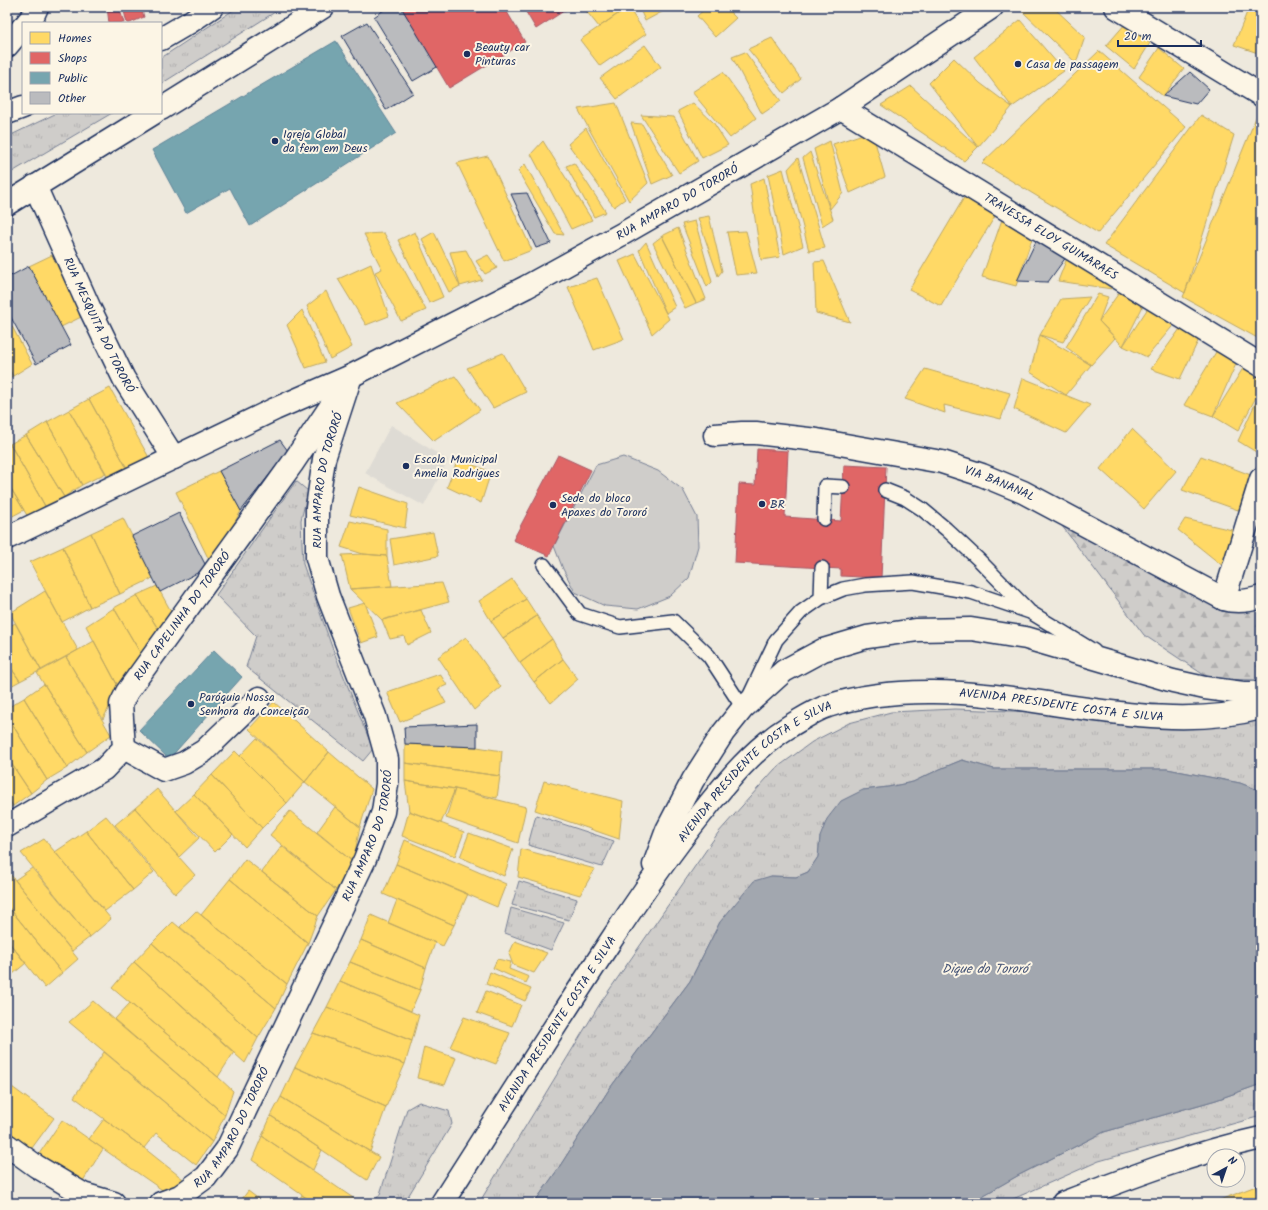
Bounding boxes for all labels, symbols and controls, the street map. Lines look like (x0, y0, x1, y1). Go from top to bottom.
legend (22, 22, 162, 114)
scale bar (1118, 22, 1201, 48)
text: 20 m (1124, 27, 1152, 46)
text: Homes (58, 29, 92, 48)
place label: Beauty car Pinturas (475, 38, 530, 71)
text: Shops (58, 49, 87, 68)
marker: Beauty car Pinturas (462, 49, 472, 59)
place label: Casa de passagem (1026, 55, 1119, 74)
marker: Casa de passagem (1013, 59, 1023, 69)
text: Public (58, 69, 88, 88)
text: Other (58, 89, 87, 108)
place label: Igreja Global da fem em Deus (283, 125, 368, 158)
marker: Igreja Global da fem em Deus (270, 136, 280, 146)
street label: RUA AMPARO DO TORORÓ (613, 160, 743, 246)
street label: TRAVESSA ELOY GUIMARAES (980, 188, 1122, 286)
street label: RUA MESQUITA DO TORORÓ (58, 254, 140, 397)
street label: RUA AMPARO DO TORORÓ (308, 410, 349, 549)
place label: Escola Municipal Amelia Rodrigues (414, 450, 500, 483)
marker: Escola Municipal Amelia Rodrigues (401, 461, 411, 471)
street label: VIA BANANAL (962, 461, 1038, 507)
place label: Sede do bloco Apaxes do Tororó (561, 489, 648, 522)
place label: BR (770, 495, 785, 514)
marker: BR (757, 499, 767, 509)
marker: Sede do bloco Apaxes do Tororó (548, 500, 558, 510)
street label: RUA CAPELINHA DO TORORÓ (129, 547, 236, 685)
street label: AVENIDA PRESIDENTE COSTA E SILVA (959, 684, 1164, 727)
place label: Paróquia Nossa Senhora da Conceição (199, 688, 309, 721)
street label: AVENIDA PRESIDENTE COSTA E SILVA (673, 696, 834, 847)
marker: Paróquia Nossa Senhora da Conceição (186, 699, 196, 709)
street label: RUA AMPARO DO TORORÓ (337, 769, 397, 905)
street label: AVENIDA PRESIDENTE COSTA E SILVA (494, 932, 621, 1116)
water label: Dique do Tororó (942, 959, 1031, 980)
street label: RUA AMPARO DO TORORÓ (190, 1063, 275, 1193)
north arrow (1206, 1148, 1246, 1188)
text: N (1223, 1152, 1240, 1170)

